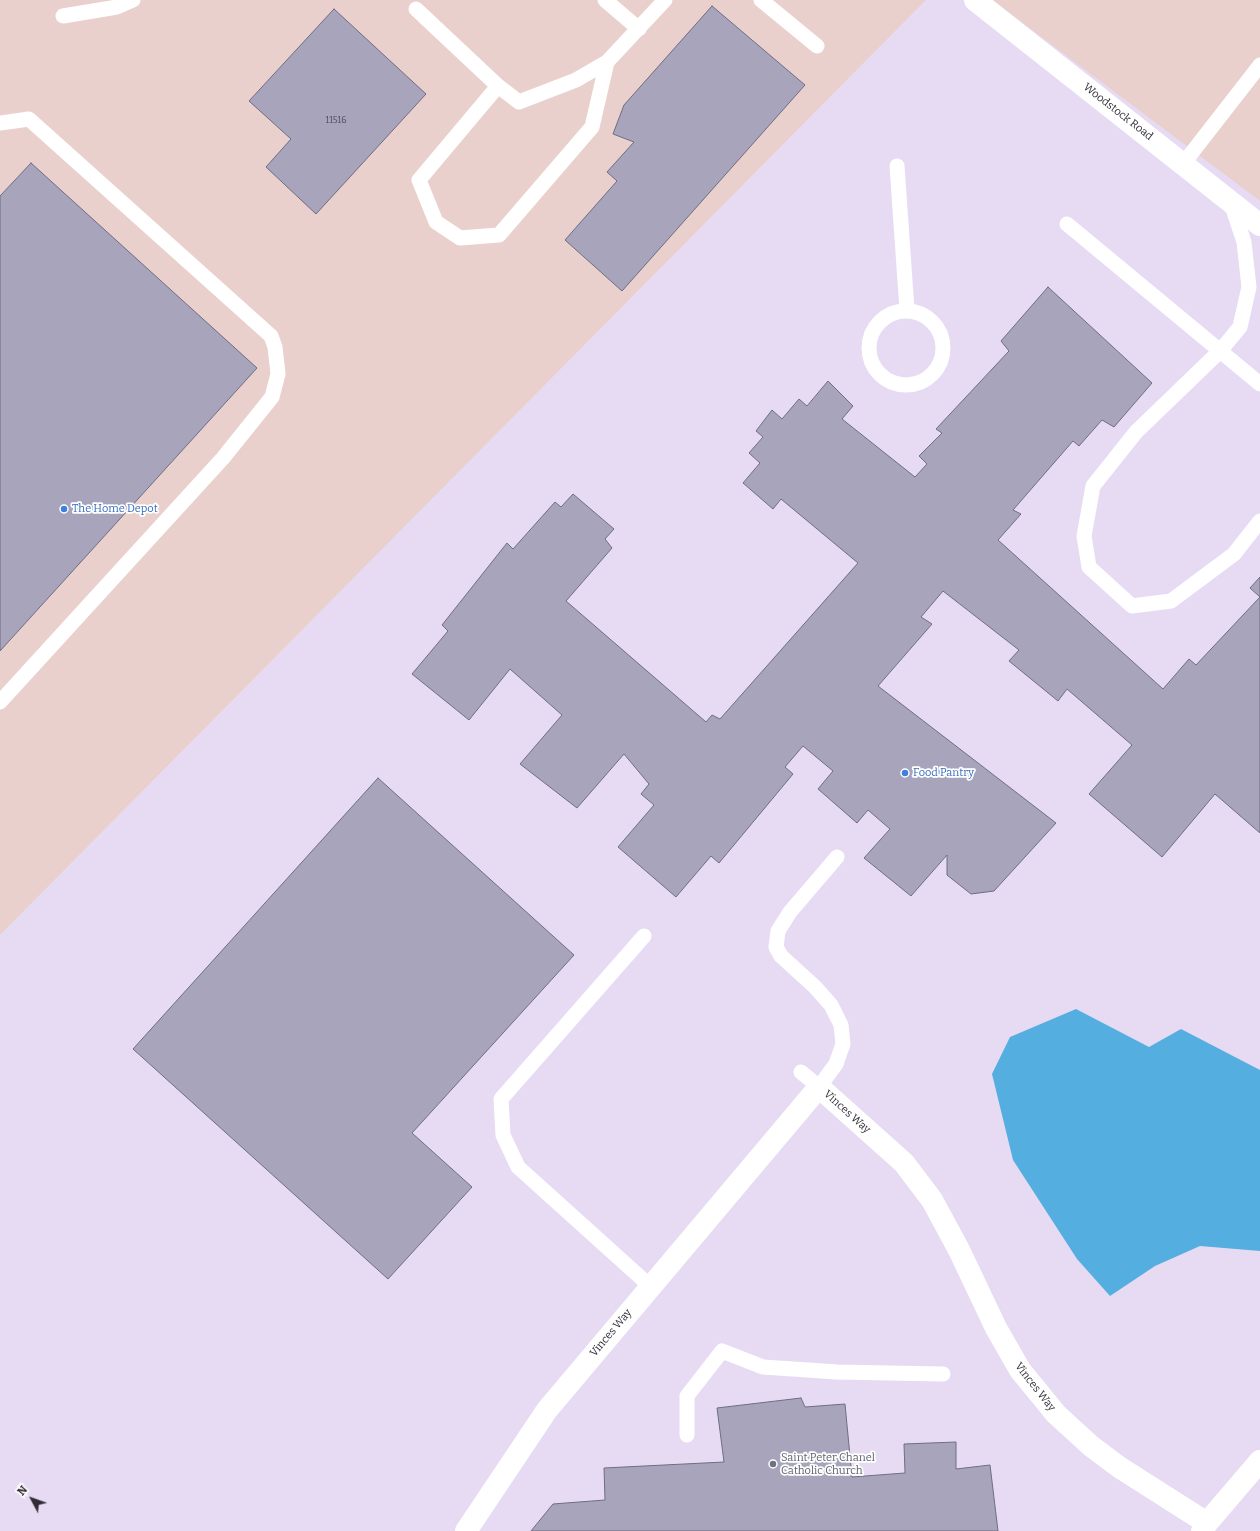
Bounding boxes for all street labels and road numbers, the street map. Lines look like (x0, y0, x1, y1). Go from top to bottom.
street label: Woodstock Road (1081, 81, 1155, 143)
street label: Vinces Way (821, 1088, 873, 1136)
street label: Vinces Way (587, 1306, 635, 1360)
street label: Vinces Way (1012, 1360, 1058, 1414)

